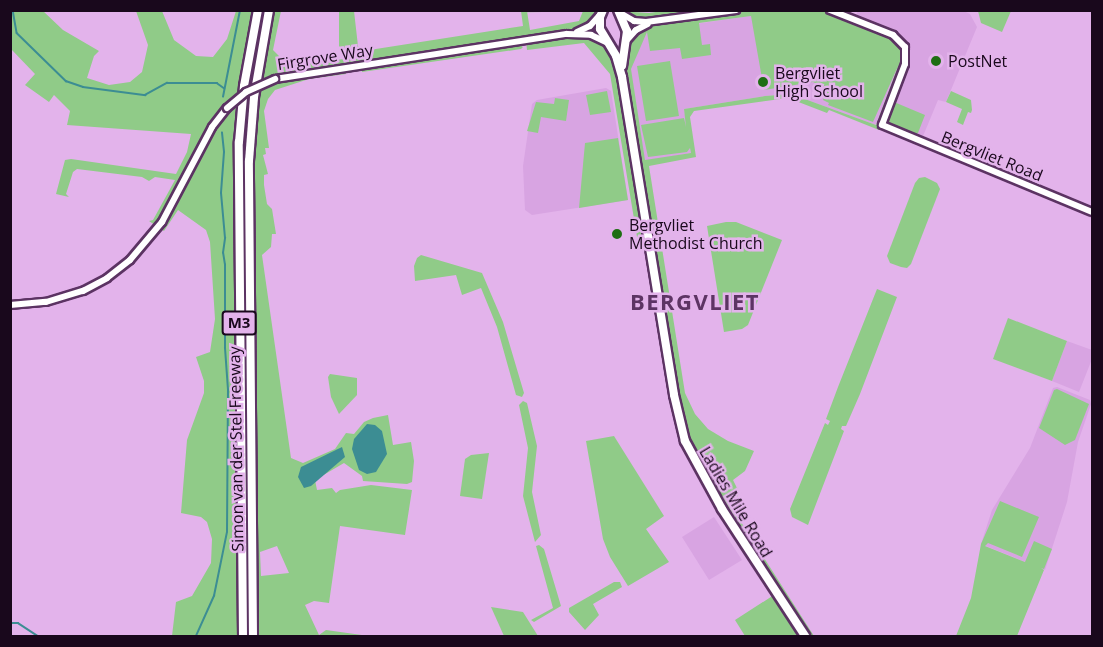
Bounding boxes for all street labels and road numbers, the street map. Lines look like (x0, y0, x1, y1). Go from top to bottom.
street label: Firgrove Way (276, 40, 374, 74)
street label: Bergvliet Road (939, 127, 1045, 185)
road number: M3 (221, 311, 257, 335)
street label: Simon van der Stel Freeway (225, 346, 247, 552)
street label: Ladies Mile Road (695, 443, 777, 561)

